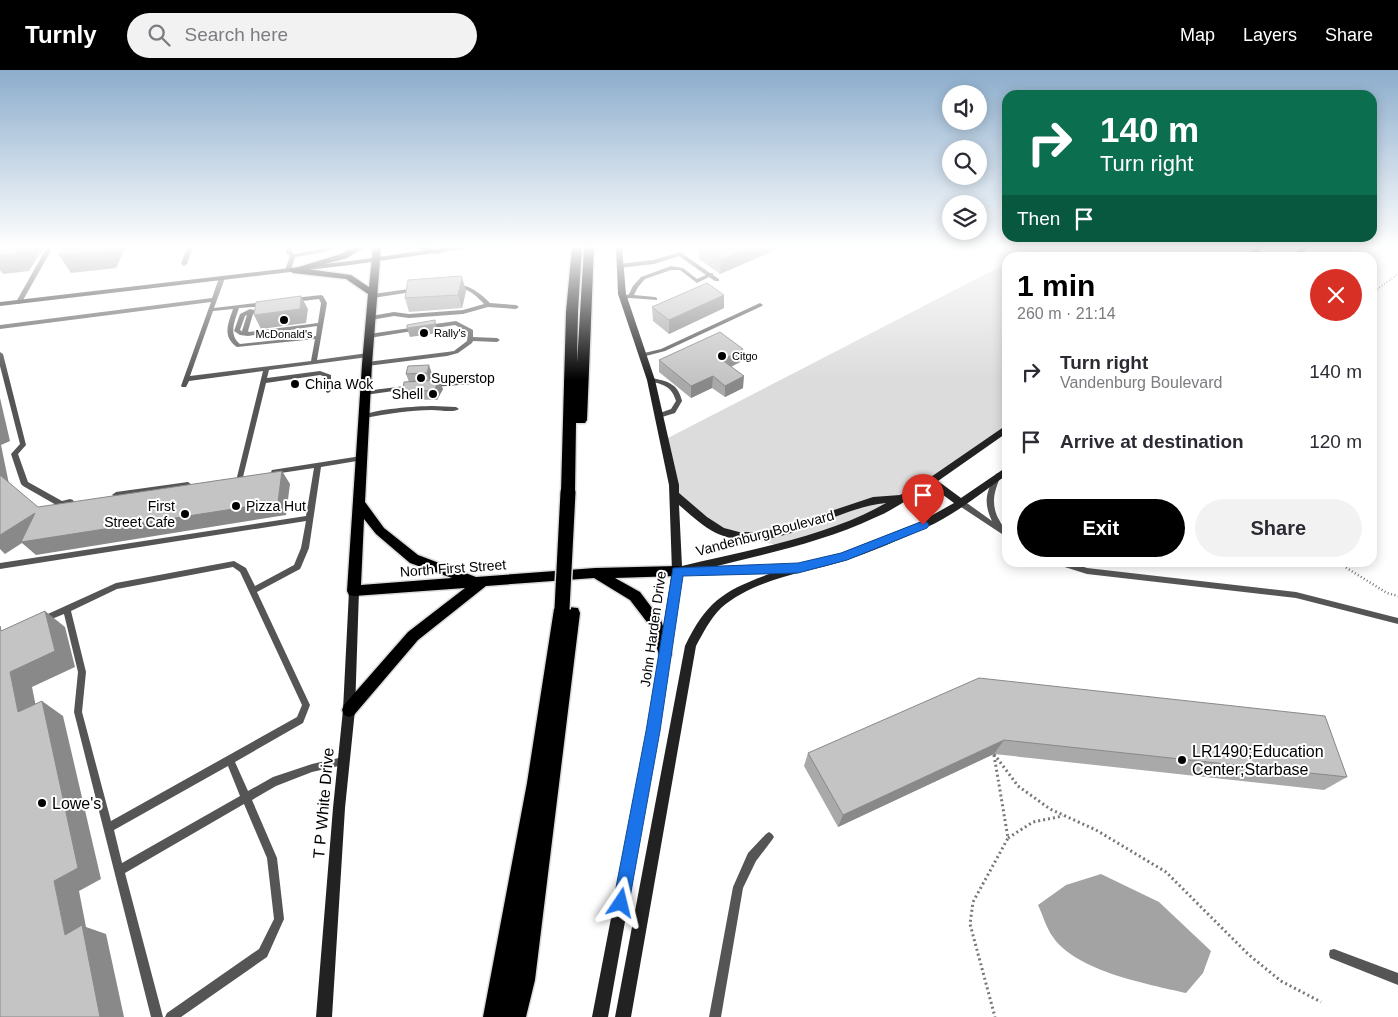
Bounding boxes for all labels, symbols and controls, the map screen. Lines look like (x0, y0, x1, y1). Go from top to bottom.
search box (127, 13, 477, 58)
text: Turnly (25, 21, 97, 48)
icon: search (145, 21, 173, 49)
text: Search here (185, 24, 288, 45)
text: Map (1180, 25, 1215, 45)
text: Layers (1243, 25, 1297, 45)
text: Share (1325, 25, 1373, 45)
map controls (942, 85, 987, 240)
button: sound (942, 85, 987, 130)
icon: right (1017, 110, 1082, 175)
text: 140 m (1100, 110, 1199, 149)
button: search (942, 140, 987, 185)
text: Turn right (1100, 151, 1193, 176)
button: layers (942, 195, 987, 240)
icon: arrive (1070, 205, 1098, 233)
text: Then (1017, 208, 1060, 229)
text: 1 min (1017, 269, 1095, 302)
button: close (1310, 269, 1362, 321)
text: 260 m · 21:14 (1017, 305, 1116, 322)
marker: McDonald's (278, 314, 290, 326)
marker: Rally's (418, 327, 430, 339)
place label: Rally's (434, 327, 467, 339)
place label: McDonald's (255, 328, 313, 340)
marker: Citgo (716, 350, 728, 362)
place label: Citgo (732, 350, 758, 362)
text: Turn right (1060, 352, 1148, 373)
icon: right (1017, 358, 1045, 386)
text: 140 m (1309, 361, 1362, 382)
place label: Superstop (431, 370, 495, 386)
marker: Superstop (415, 372, 427, 384)
text: Vandenburg Boulevard (1060, 374, 1223, 391)
place label: China Wok (305, 376, 374, 392)
marker: China Wok (289, 378, 301, 390)
place label: Shell (392, 386, 423, 402)
marker: Shell (427, 388, 439, 400)
icon: arrive (1017, 428, 1045, 456)
text: Arrive at destination (1060, 431, 1244, 452)
text: 120 m (1309, 431, 1362, 452)
pin (902, 474, 944, 525)
icon: arrive (909, 481, 937, 509)
place label: First Street Cafe (104, 498, 175, 530)
place label: Pizza Hut (246, 498, 306, 514)
button: Exit (1017, 499, 1185, 557)
button: Share (1195, 499, 1362, 557)
marker: Pizza Hut (230, 500, 242, 512)
street label: Vandenburg Boulevard (694, 507, 836, 559)
marker: First Street Cafe (179, 508, 191, 520)
street label: North First Street (399, 556, 507, 580)
street label: John Harden Drive (637, 570, 669, 688)
place label: LR1490;Education Center;Starbase (1192, 743, 1324, 778)
street label: T P White Drive (310, 747, 337, 859)
marker: LR1490;Education Center;Starbase (1176, 754, 1188, 766)
place label: Lowe's (52, 795, 101, 812)
marker: Lowe's (36, 797, 48, 809)
position arrow (594, 876, 646, 928)

